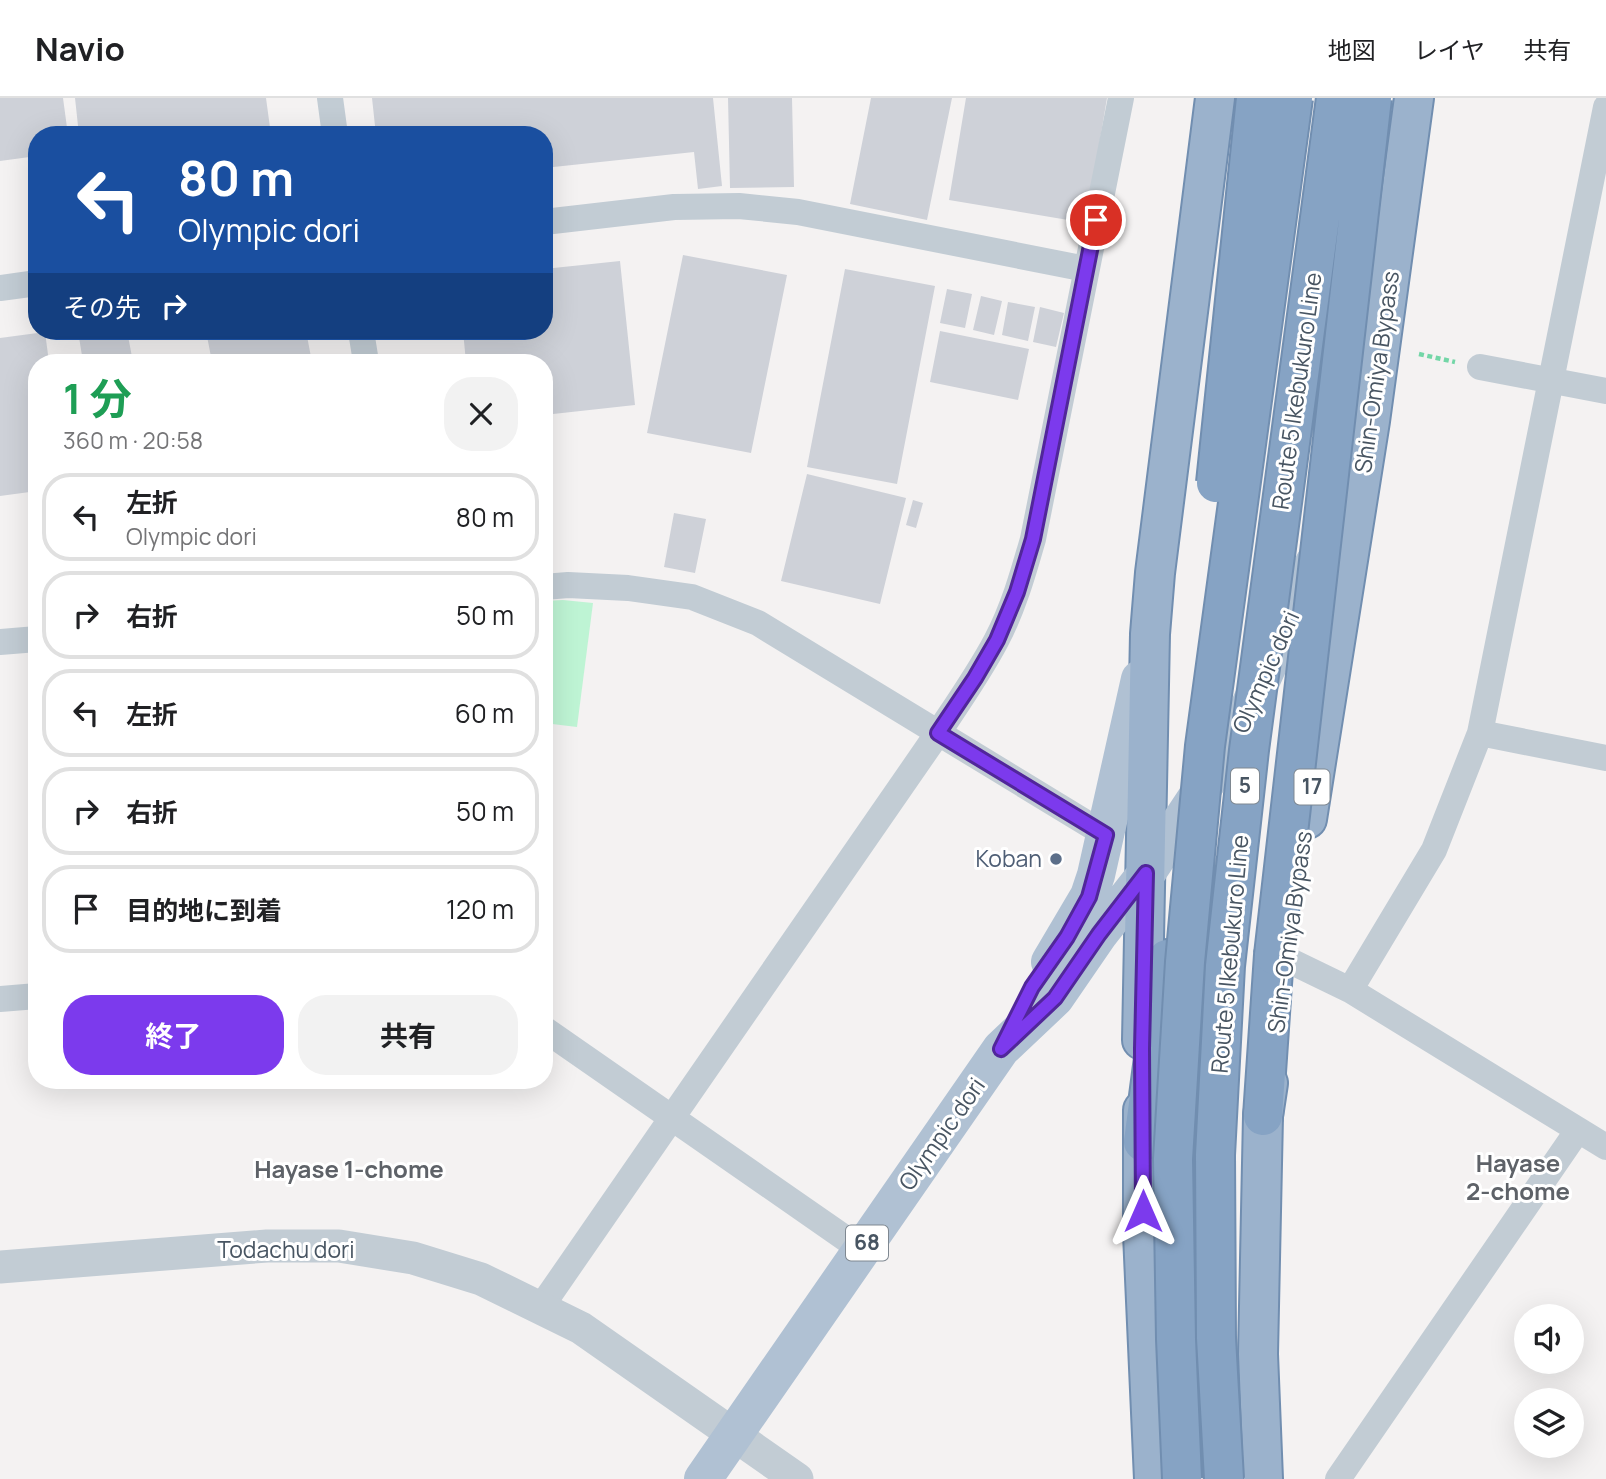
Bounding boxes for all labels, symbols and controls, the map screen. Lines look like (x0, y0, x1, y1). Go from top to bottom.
text: Navio (35, 26, 125, 71)
text: 地図 (1328, 33, 1376, 66)
text: レイヤ (1414, 33, 1485, 66)
text: 共有 (1523, 33, 1571, 66)
text: 80 m (178, 144, 294, 211)
icon: left (63, 154, 154, 245)
pin (1066, 190, 1126, 250)
icon: arrive (1077, 201, 1115, 239)
text: Olympic dori (178, 208, 360, 252)
street label: Shin-Omiya Bypass (1346, 269, 1406, 475)
street label: Route 5 Ikebukuro Line (1264, 270, 1328, 512)
icon: right (155, 287, 193, 325)
text: その先 (63, 289, 141, 325)
text: 1 分 (63, 369, 132, 427)
button: close (444, 377, 518, 451)
text: 360 m · 20:58 (63, 424, 203, 456)
text: 左折 (126, 484, 178, 520)
icon: left (67, 498, 105, 536)
text: 80 m (456, 499, 514, 535)
text: Olympic dori (126, 520, 257, 552)
icon: right (67, 596, 105, 634)
text: 50 m (456, 597, 514, 633)
text: 右折 (126, 598, 178, 634)
street label: Olympic dori (1224, 605, 1306, 738)
icon: left (67, 694, 105, 732)
text: 60 m (455, 695, 514, 731)
text: 左折 (126, 696, 178, 732)
road number: 5 (1231, 768, 1259, 804)
road number: 17 (1294, 770, 1330, 804)
icon: right (67, 792, 105, 830)
text: 50 m (456, 793, 514, 829)
text: 右折 (126, 794, 178, 830)
street label: Shin-Omiya Bypass (1259, 829, 1319, 1035)
street label: Route 5 Ikebukuro Line (1203, 833, 1255, 1074)
place label: Koban (976, 842, 1042, 874)
marker: Koban (1048, 851, 1064, 867)
icon: arrive (67, 890, 105, 928)
text: 120 m (446, 891, 514, 927)
text: 目的地に到着 (126, 892, 282, 928)
button: 終了 (63, 995, 284, 1075)
button: 共有 (298, 995, 518, 1075)
street label: Olympic dori (891, 1071, 992, 1196)
district label: Hayase 2-chome (1466, 1146, 1570, 1207)
district label: Hayase 1-chome (254, 1152, 444, 1185)
position arrow (1106, 1174, 1180, 1248)
road number: 68 (846, 1226, 888, 1260)
street label: Todachu dori (217, 1233, 355, 1265)
map controls (1514, 1304, 1584, 1458)
button: sound (1514, 1304, 1584, 1374)
button: layers (1514, 1388, 1584, 1458)

